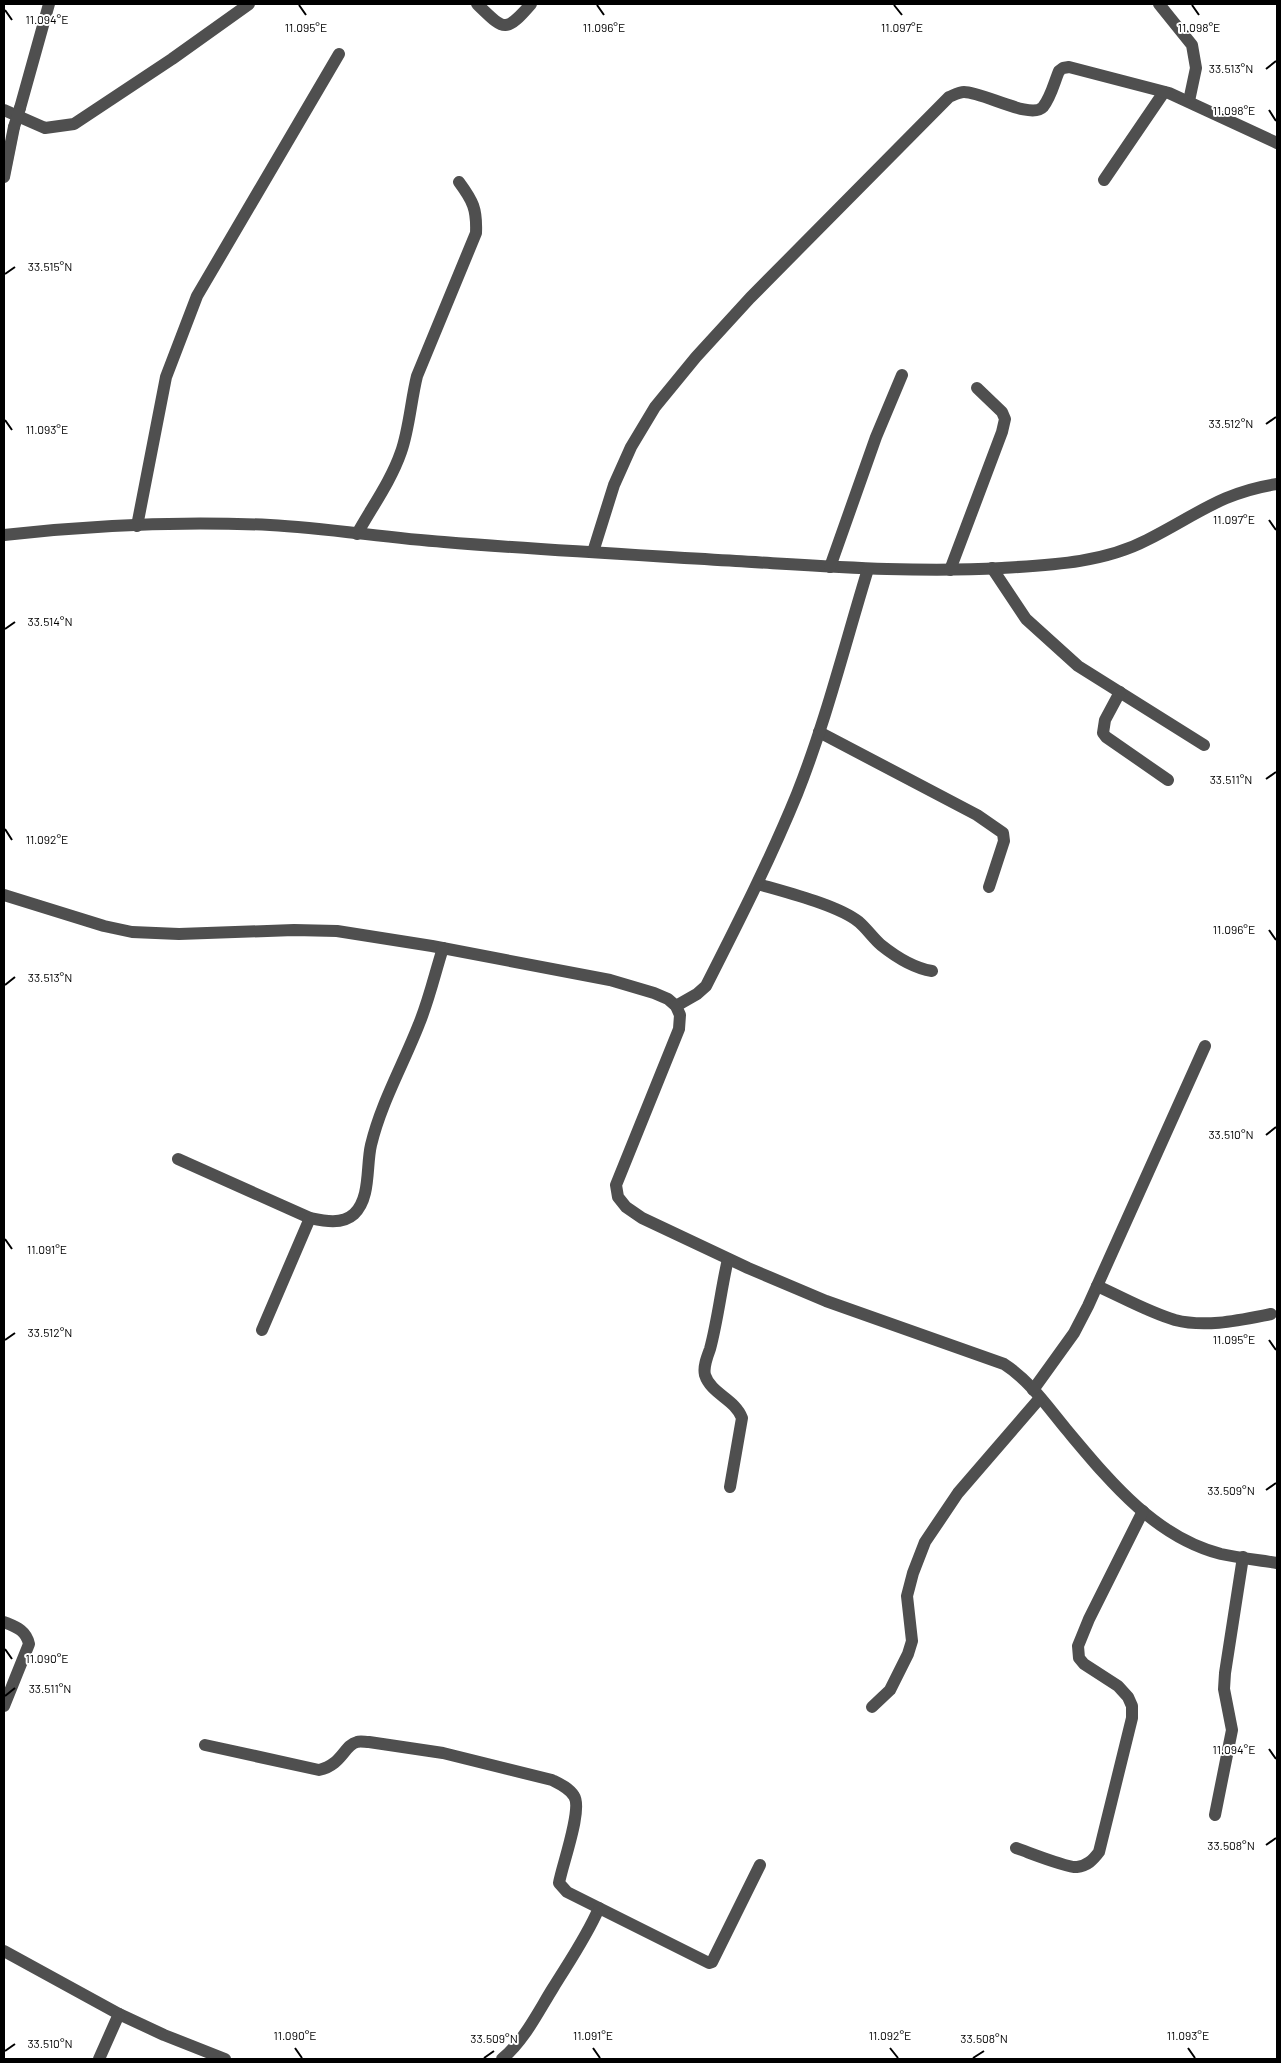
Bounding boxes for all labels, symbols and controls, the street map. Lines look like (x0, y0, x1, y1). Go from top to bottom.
text: 11.094°E (26, 12, 68, 26)
text: 11.095°E (285, 20, 327, 34)
text: 11.096°E (583, 20, 625, 34)
text: 11.097°E (881, 20, 923, 34)
text: 11.098°E (1178, 20, 1220, 34)
text: 33.513°N (1209, 61, 1253, 75)
text: 11.098°E (1213, 103, 1255, 117)
text: 33.515°N (28, 259, 72, 273)
text: 33.512°N (1209, 416, 1253, 430)
text: 11.093°E (26, 422, 68, 436)
text: 11.097°E (1213, 512, 1255, 526)
text: 33.514°N (27, 614, 73, 628)
text: 33.511°N (1210, 772, 1252, 786)
text: 11.092°E (26, 832, 68, 846)
text: 11.096°E (1213, 922, 1255, 936)
text: 33.513°N (28, 970, 72, 984)
text: 33.510°N (1208, 1127, 1254, 1141)
text: 11.091°E (27, 1242, 67, 1256)
text: 33.512°N (28, 1325, 72, 1339)
text: 11.095°E (1213, 1332, 1255, 1346)
text: 33.509°N (1207, 1483, 1255, 1497)
text: 11.090°E (25, 1651, 69, 1665)
text: 33.511°N (29, 1681, 71, 1695)
text: 11.094°E (1213, 1742, 1255, 1756)
text: 33.508°N (1207, 1838, 1255, 1852)
text: 11.090°E (273, 2028, 317, 2042)
text: 11.091°E (573, 2028, 613, 2042)
text: 11.092°E (869, 2028, 911, 2042)
text: 11.093°E (1167, 2028, 1209, 2042)
text: 33.509°N (470, 2031, 518, 2045)
text: 33.508°N (960, 2031, 1008, 2045)
text: 33.510°N (27, 2036, 73, 2050)

